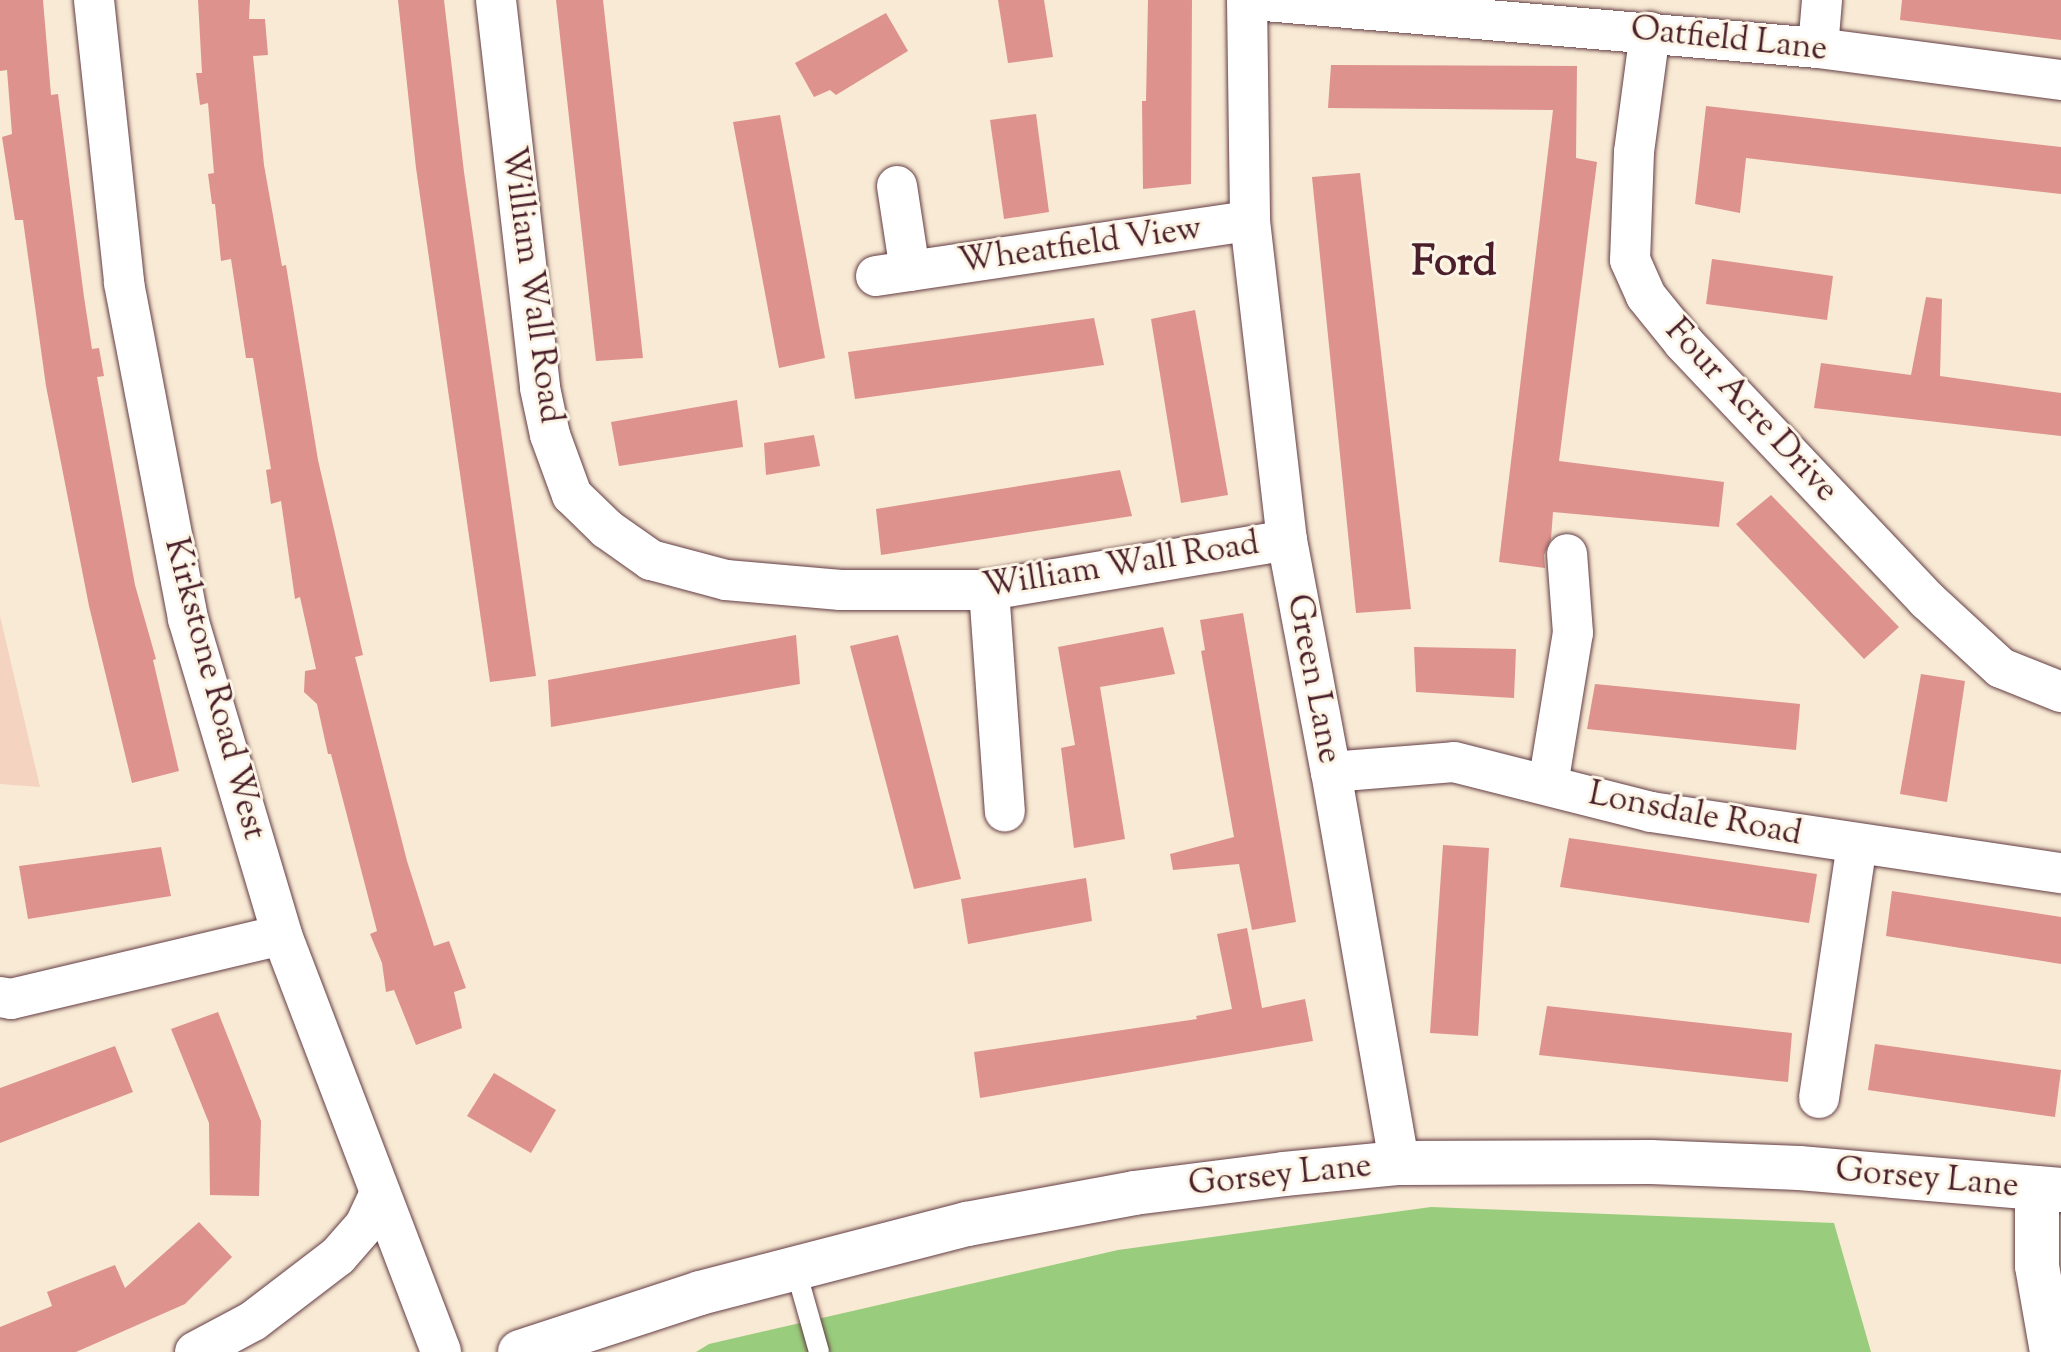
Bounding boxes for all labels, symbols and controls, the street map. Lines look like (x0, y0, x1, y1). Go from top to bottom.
street label: Oatfield Lane (1629, 9, 1829, 71)
street label: William Wall Road (491, 144, 571, 426)
street label: Wheatfield View (956, 209, 1204, 283)
district label: Ford (1411, 239, 1497, 289)
street label: Four Acre Drive (1656, 311, 1846, 511)
street label: William Wall Road (980, 524, 1262, 608)
street label: Kirkstone Road West (154, 534, 274, 844)
street label: Green Lane (1277, 591, 1349, 767)
street label: Lonsdale Road (1585, 774, 1805, 856)
street label: Gorsey Lane (1186, 1146, 1374, 1206)
street label: Gorsey Lane (1834, 1151, 2020, 1207)

